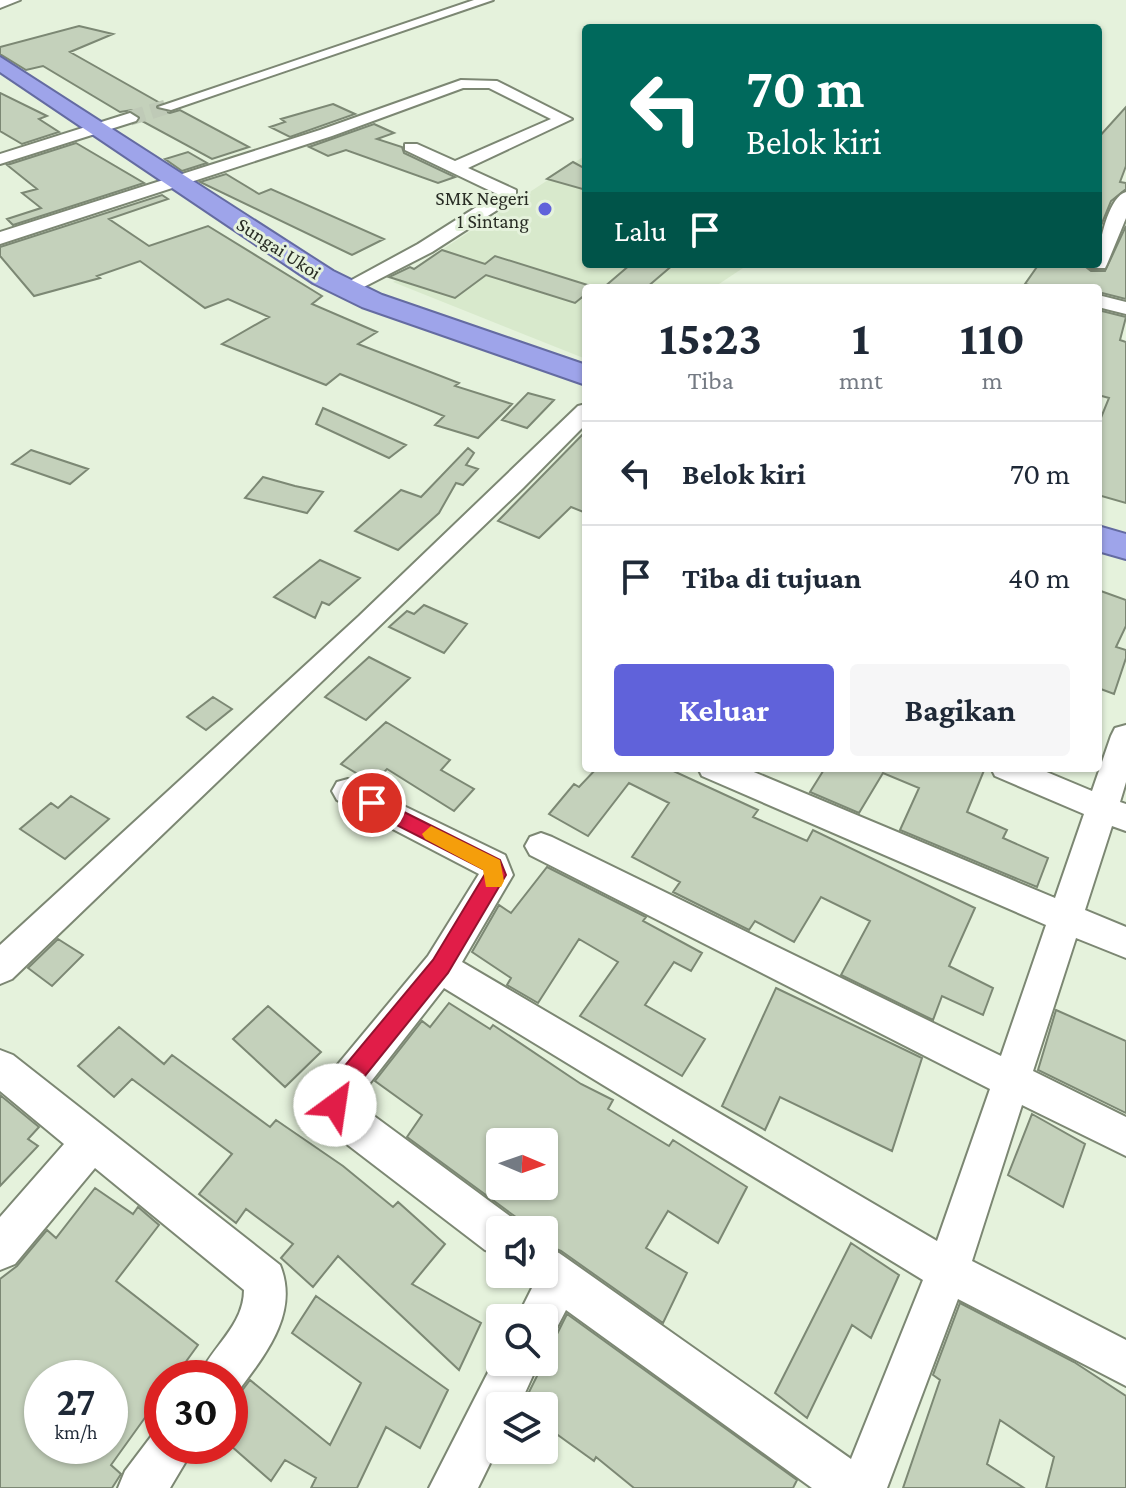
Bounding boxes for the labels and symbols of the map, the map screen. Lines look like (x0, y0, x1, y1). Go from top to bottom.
place label: SMK Negeri 1 Sintang (435, 187, 529, 233)
marker: SMK Negeri 1 Sintang (536, 200, 554, 218)
street label: Sungai Ukoi (232, 213, 325, 284)
pin (338, 769, 406, 837)
position arrow (293, 1063, 377, 1147)
north arrow (486, 1128, 558, 1200)
speed limit sign: 30 (144, 1360, 248, 1464)

